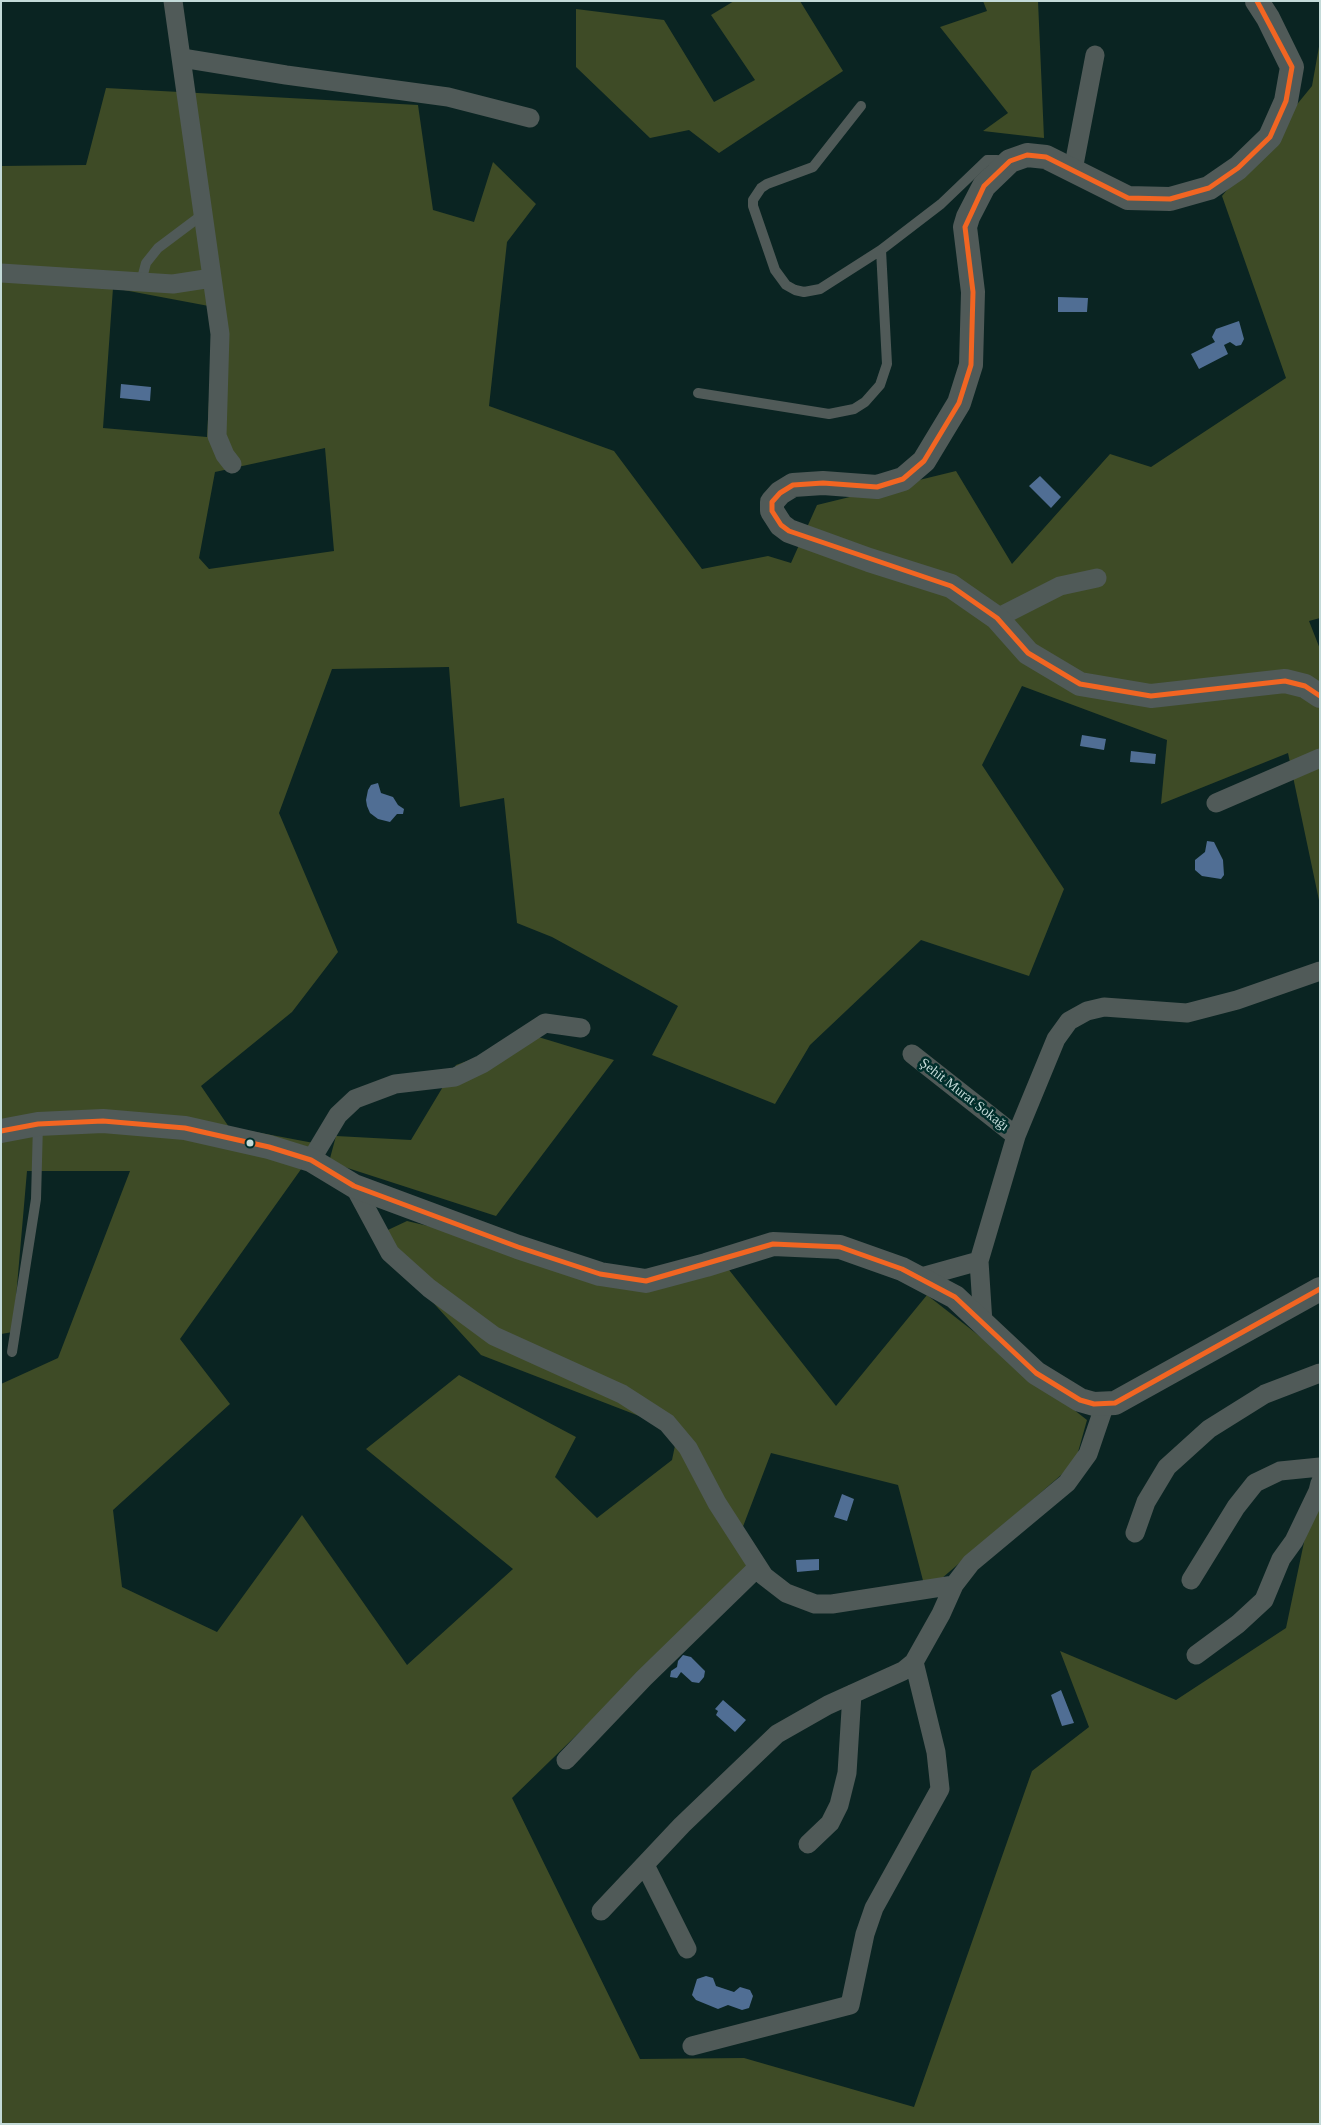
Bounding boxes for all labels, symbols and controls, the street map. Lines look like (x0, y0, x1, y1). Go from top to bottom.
street label: Şehit Murat Sokağı (916, 1055, 1012, 1135)
unlabelled marker (245, 1138, 255, 1148)

